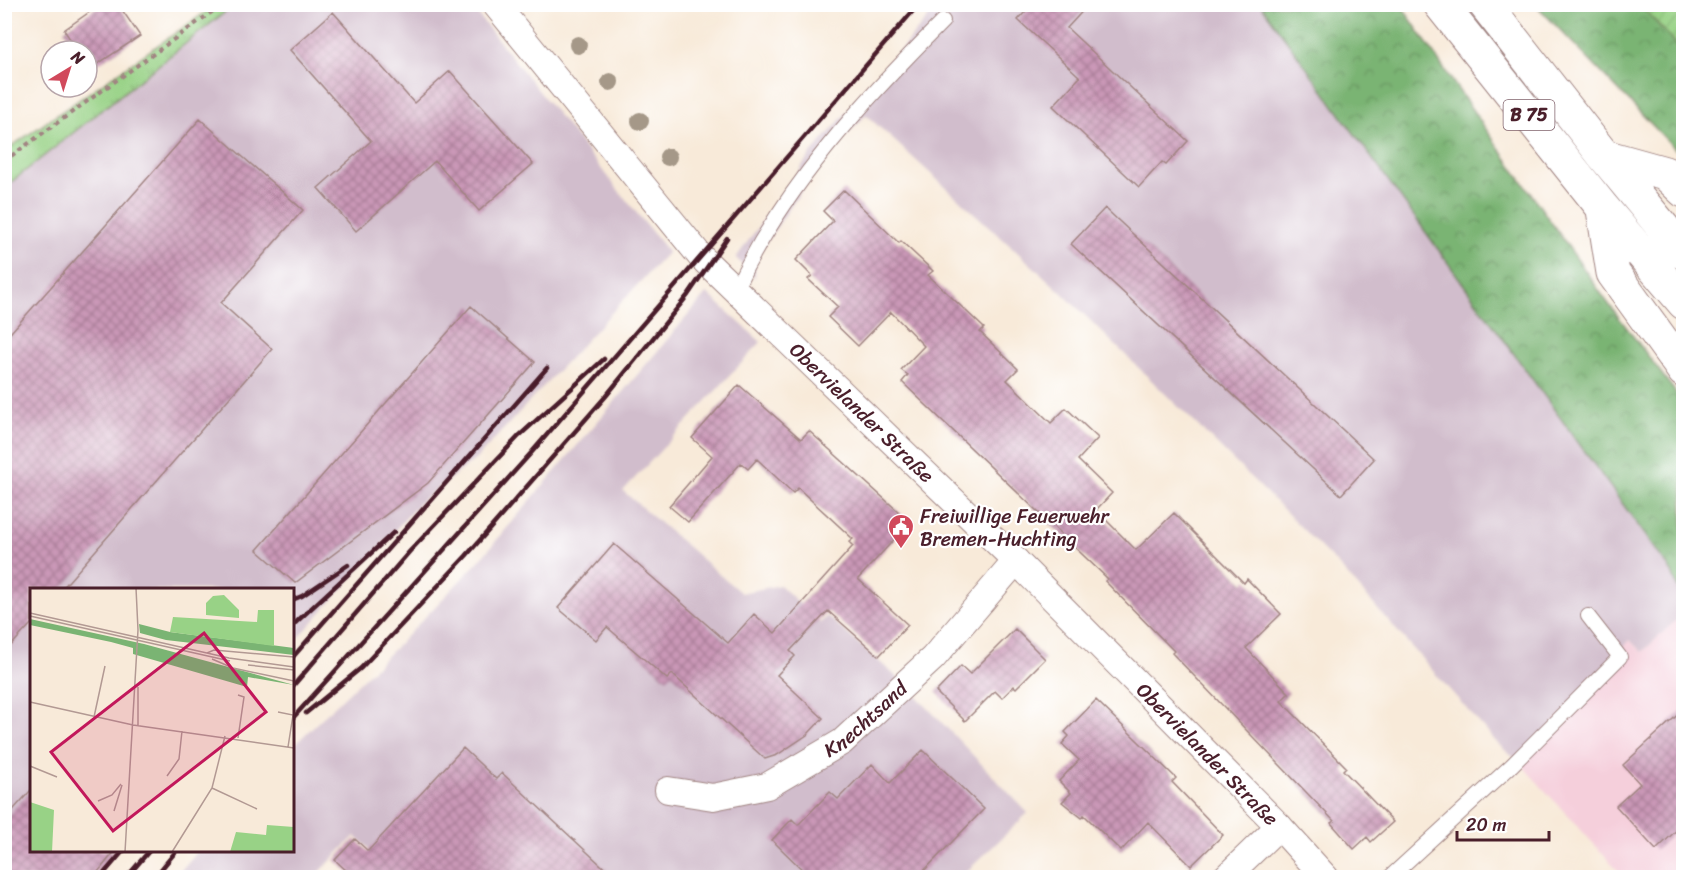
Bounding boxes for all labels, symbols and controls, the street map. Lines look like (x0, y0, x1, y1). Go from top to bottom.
north arrow (39, 39, 99, 99)
text: N (64, 42, 92, 73)
road number: B 75 (1504, 100, 1555, 130)
street label: Obervielander Straße (781, 334, 943, 492)
place label: Freiwillige Feuerwehr Bremen-Huchting (920, 499, 1110, 557)
public building icon: Freiwillige Feuerwehr Bremen-Huchting (886, 512, 916, 550)
inset map (30, 588, 294, 852)
street label: Knechtsand (817, 672, 917, 767)
street label: Obervielander Straße (1127, 674, 1287, 835)
scale bar (1457, 804, 1548, 842)
text: 20 m (1466, 809, 1506, 841)

